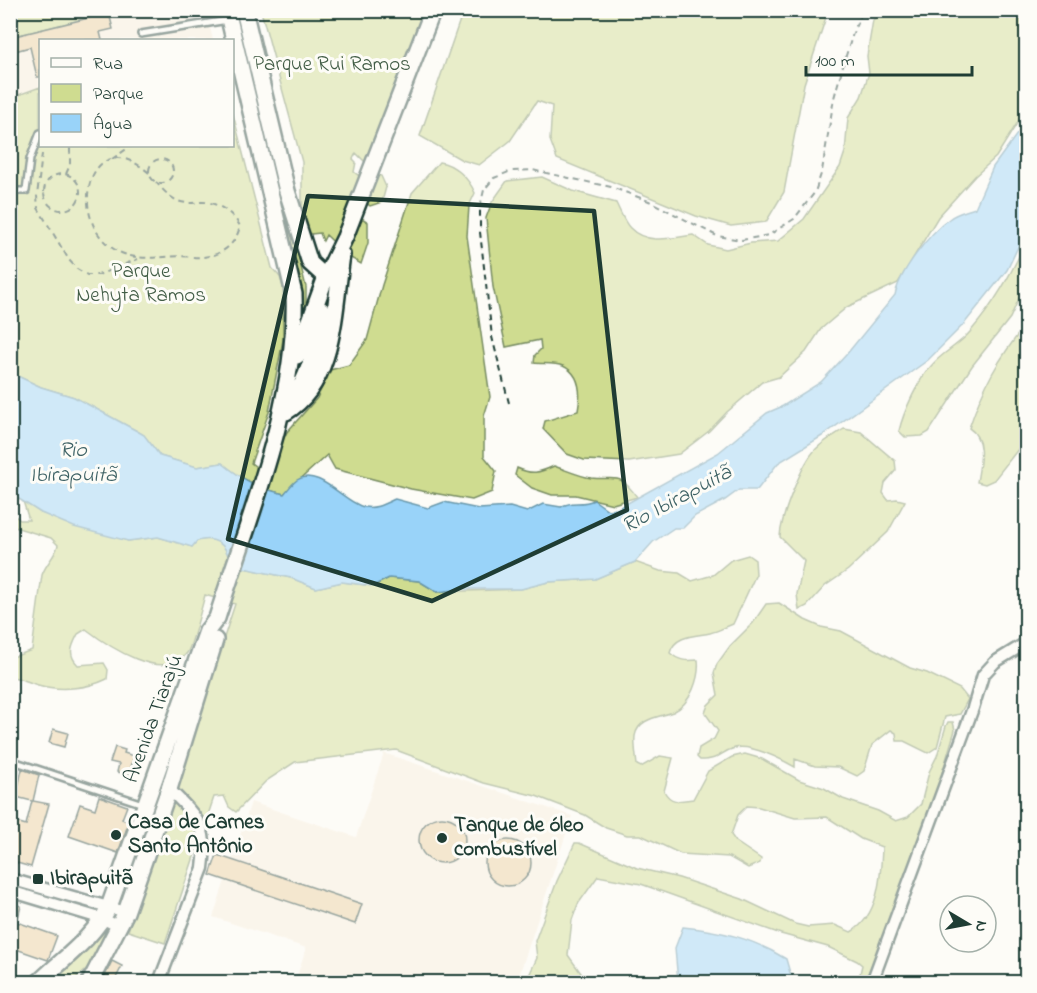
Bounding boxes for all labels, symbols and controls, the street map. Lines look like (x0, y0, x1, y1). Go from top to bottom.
legend (39, 39, 234, 147)
scale bar (806, 39, 972, 77)
text: 100 m (815, 49, 855, 75)
park label: Parque Rui Ramos (253, 50, 411, 80)
text: Rua (93, 52, 123, 78)
text: Parque (93, 82, 144, 108)
text: Água (93, 112, 132, 139)
park label: Parque Nehyta Ramos (76, 257, 206, 313)
water label: Rio Ibirapuitã (30, 435, 118, 492)
water label: Rio Ibirapuitã (617, 457, 739, 542)
street label: Avenida Tiarajú (117, 651, 191, 787)
place label: Casa de Carnes Santo Antônio (128, 808, 265, 862)
place label: Tanque de óleo combustível (454, 811, 584, 865)
marker: Casa de Carnes Santo Antônio (109, 828, 123, 842)
marker: Tanque de óleo combustível (435, 831, 449, 845)
place label: Ibirapuitã (50, 864, 133, 894)
marker: Ibirapuitã (31, 872, 45, 886)
north arrow (938, 894, 998, 954)
text: N (968, 919, 994, 934)

